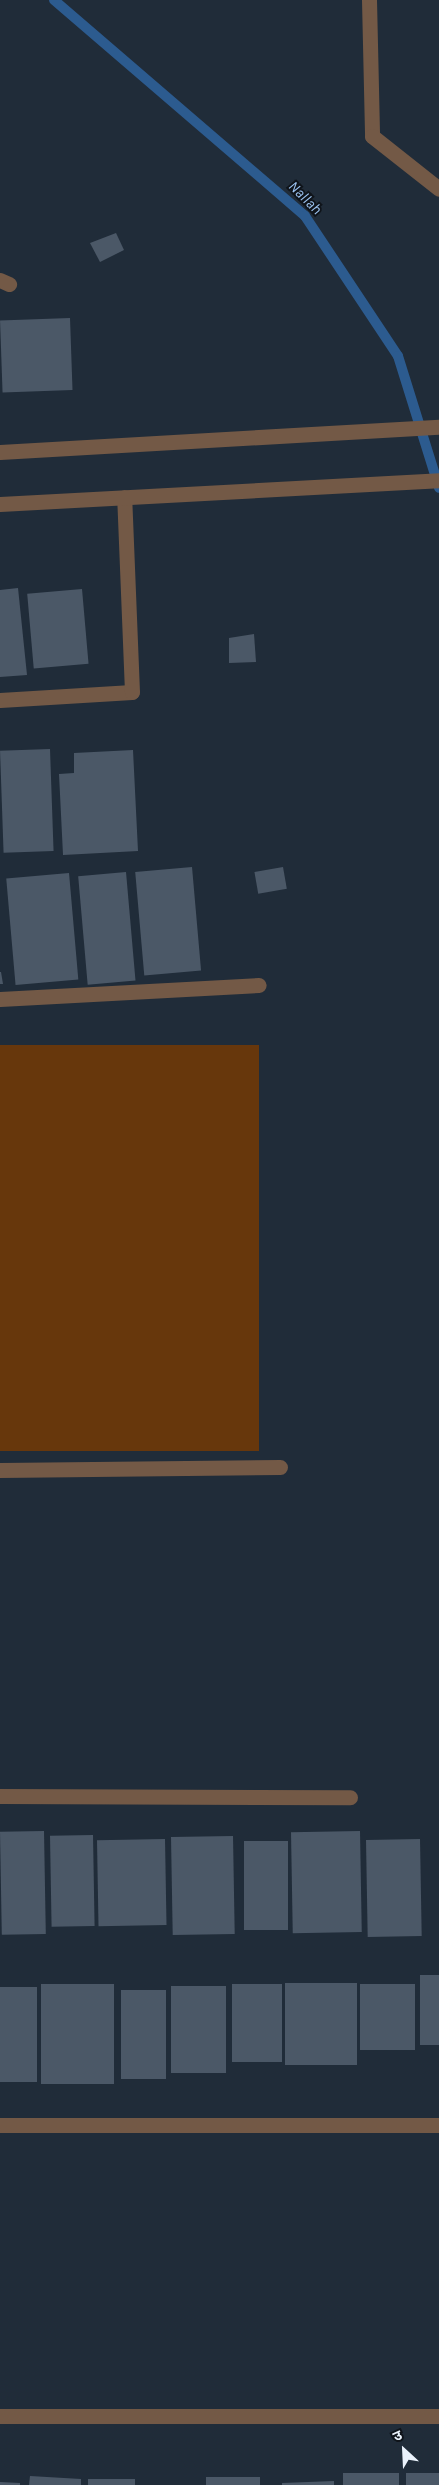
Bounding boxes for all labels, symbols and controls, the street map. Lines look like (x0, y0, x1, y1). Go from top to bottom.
water label: Nallah (284, 177, 326, 219)
north arrow (379, 2425, 429, 2475)
text: उ (390, 2427, 405, 2445)

